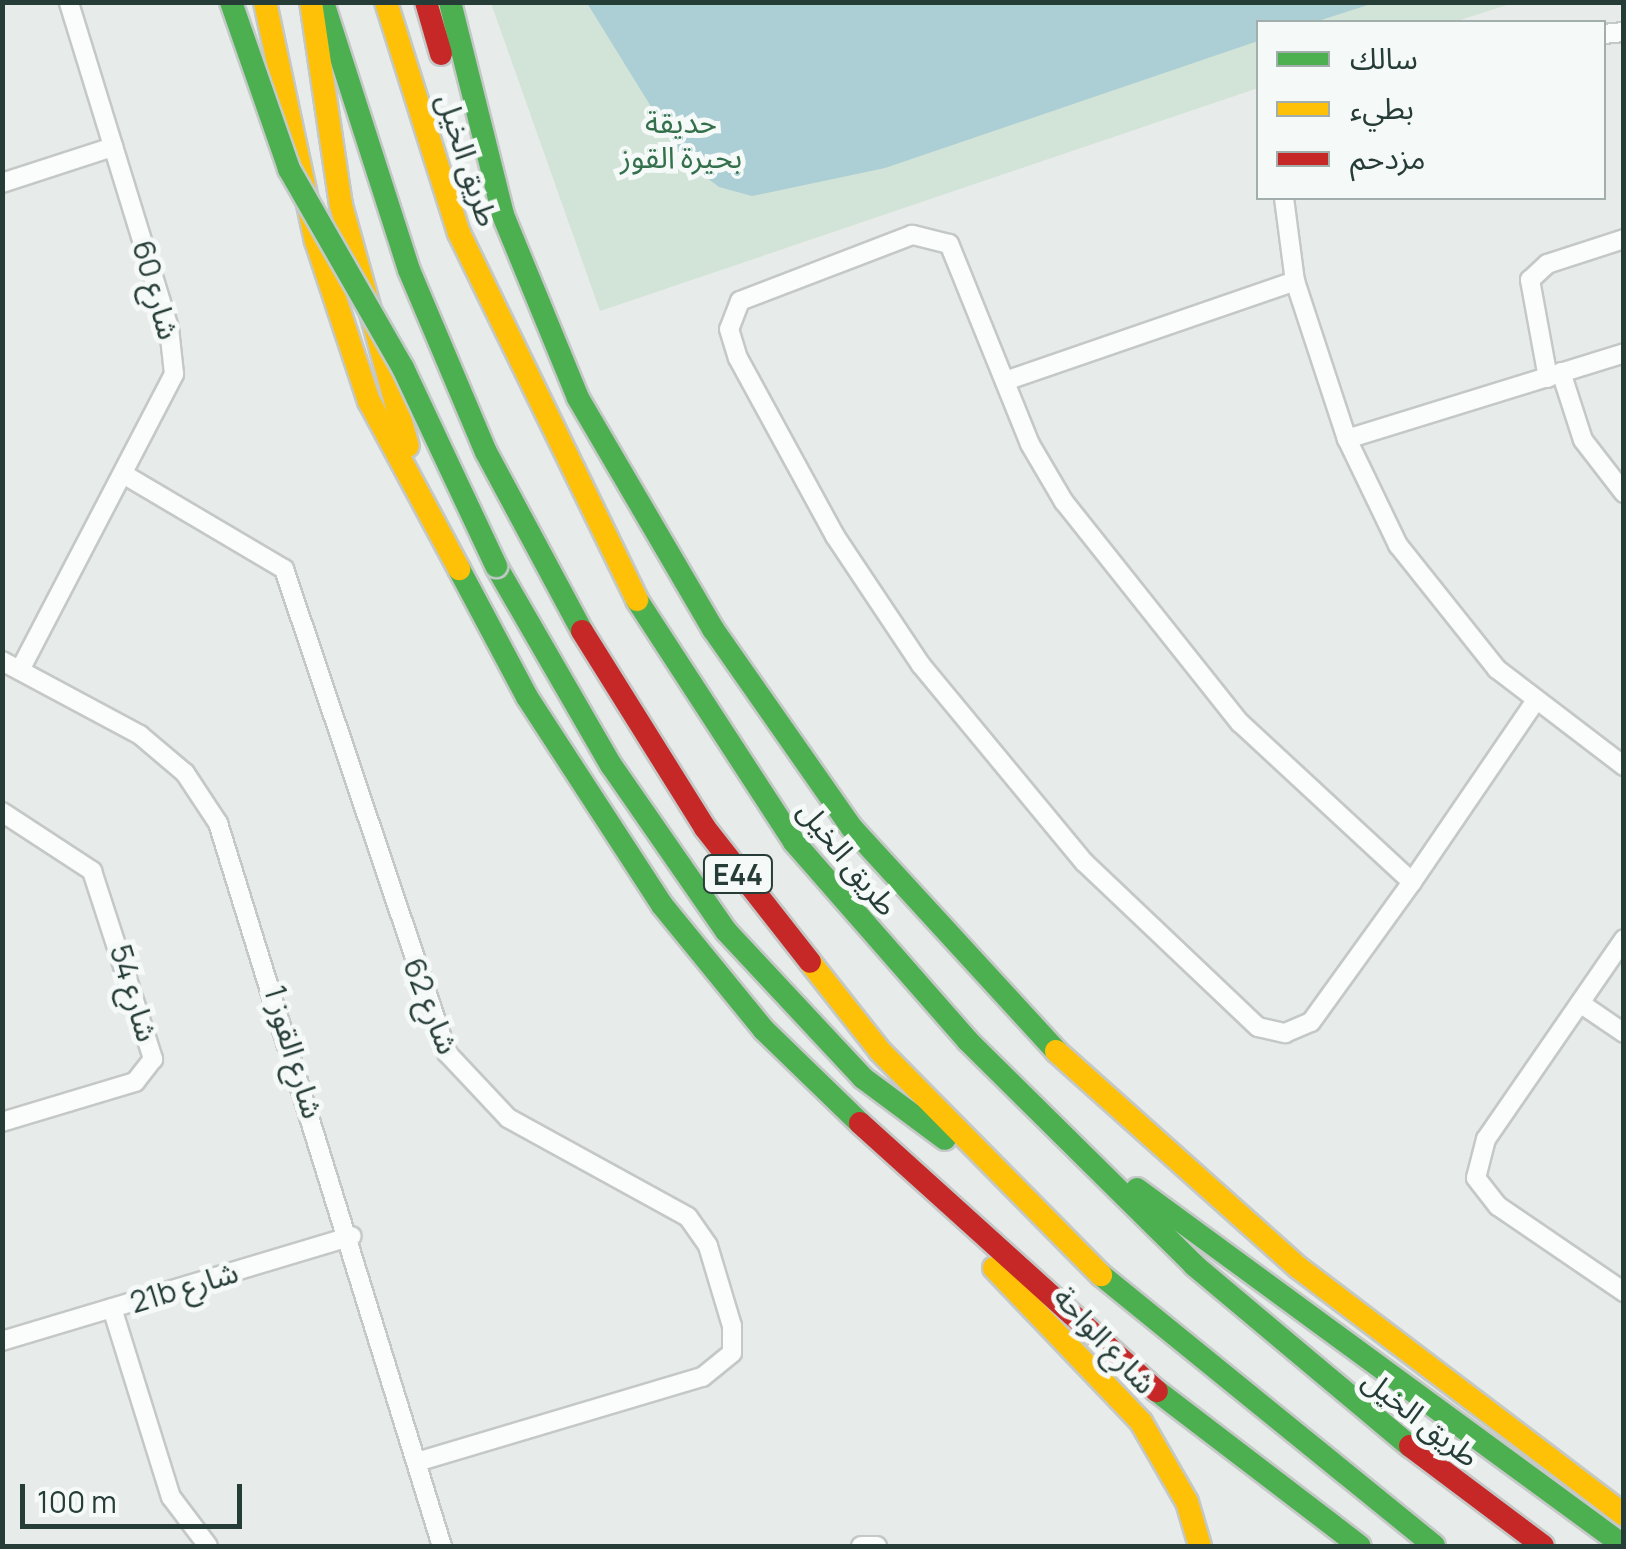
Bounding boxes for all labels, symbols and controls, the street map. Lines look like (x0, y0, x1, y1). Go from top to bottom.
legend (1256, 20, 1606, 200)
text: سالك (1350, 37, 1418, 78)
text: بطيء (1350, 87, 1414, 128)
street label: طريق الخيل (430, 89, 506, 231)
park label: حديقة بحيرة القوز (620, 104, 742, 174)
text: مزدحم (1350, 137, 1426, 178)
street label: شارع 60 (125, 236, 187, 344)
street label: طريق الخيل (791, 793, 905, 923)
road number: E44 (700, 851, 776, 897)
street label: شارع 54 (102, 940, 166, 1046)
street label: شارع 62 (396, 953, 466, 1059)
street label: شارع القوز 1 (257, 981, 331, 1123)
street label: 21b شارع (126, 1254, 242, 1320)
street label: شارع الواحة (1046, 1279, 1164, 1401)
street label: طريق الخيل (1356, 1361, 1486, 1475)
scale bar (25, 1464, 248, 1526)
text: 100 m (37, 1481, 117, 1522)

